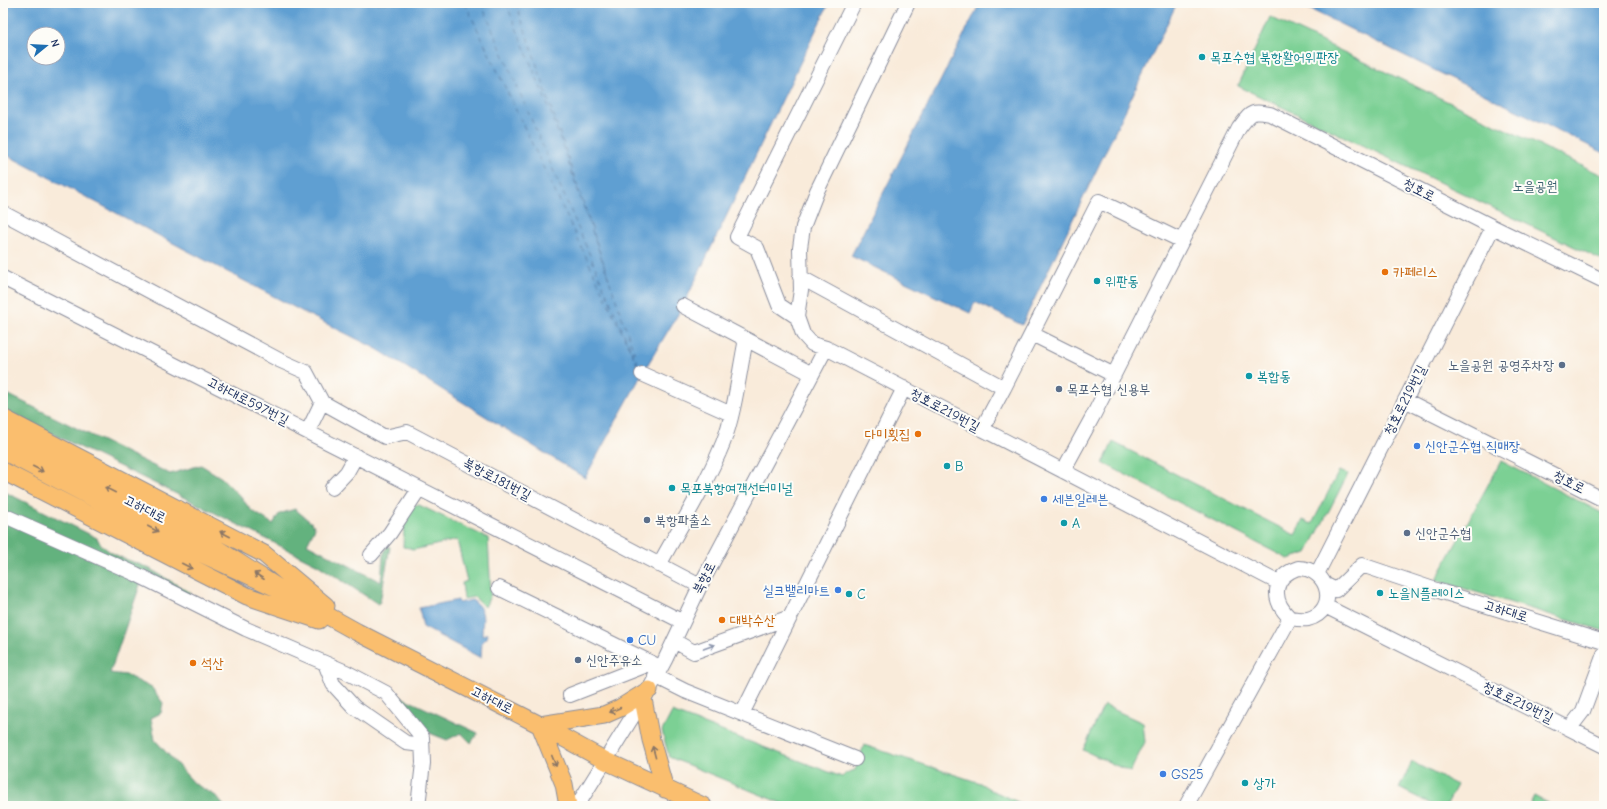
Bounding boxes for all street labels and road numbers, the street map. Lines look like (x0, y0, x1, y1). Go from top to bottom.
street label: 청호로 (1400, 175, 1438, 205)
street label: 청호로219번길 (1380, 361, 1430, 438)
street label: 고하대로597번길 (204, 373, 292, 429)
street label: 청호로219번길 (907, 385, 983, 436)
street label: 북항로181번길 (460, 454, 535, 504)
street label: 청호로 (1550, 467, 1588, 497)
street label: 고하대로 (121, 491, 169, 527)
street label: 북항로 (689, 559, 719, 597)
street label: 고하대로 (1482, 596, 1530, 626)
street label: 청호로219번길 (1480, 678, 1557, 727)
street label: 고하대로 (468, 682, 516, 718)

